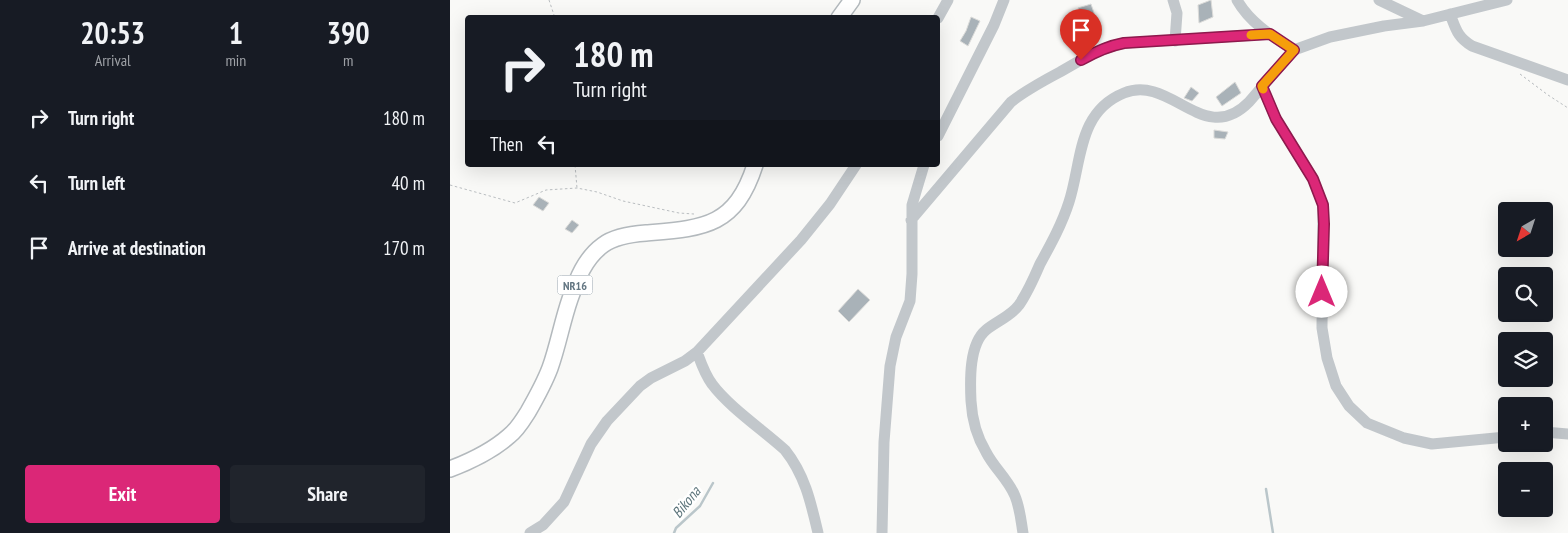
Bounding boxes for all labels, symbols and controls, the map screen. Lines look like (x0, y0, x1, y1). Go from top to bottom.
pin (1060, 9, 1102, 60)
text: 20:53 (80, 13, 145, 52)
text: 1 (229, 13, 243, 52)
text: 390 (327, 13, 370, 52)
icon: arrive (1067, 16, 1095, 44)
text: 180 m (573, 31, 654, 77)
icon: right (490, 35, 555, 100)
text: Arrival (95, 50, 131, 70)
text: min (225, 50, 246, 70)
text: m (343, 50, 353, 70)
text: Turn right (573, 75, 647, 103)
icon: right (25, 104, 53, 132)
text: Turn right (68, 106, 134, 130)
text: 180 m (383, 106, 425, 130)
icon: left (533, 130, 561, 158)
text: Then (490, 132, 523, 156)
icon: left (25, 169, 53, 197)
text: Turn left (68, 171, 125, 195)
text: 40 m (392, 171, 425, 195)
north arrow (1498, 202, 1552, 258)
map controls (1498, 202, 1553, 517)
icon: arrive (25, 234, 53, 262)
text: Arrive at destination (68, 236, 206, 260)
text: 170 m (383, 236, 425, 260)
position arrow (1295, 265, 1347, 317)
button: search (1498, 267, 1553, 322)
road number: NR16 (558, 276, 592, 294)
button: layers (1498, 332, 1553, 387)
button: + (1498, 397, 1553, 452)
button: − (1498, 462, 1553, 517)
button: Exit (25, 465, 220, 523)
button: Share (230, 465, 425, 523)
water label: Bikona (668, 482, 705, 522)

